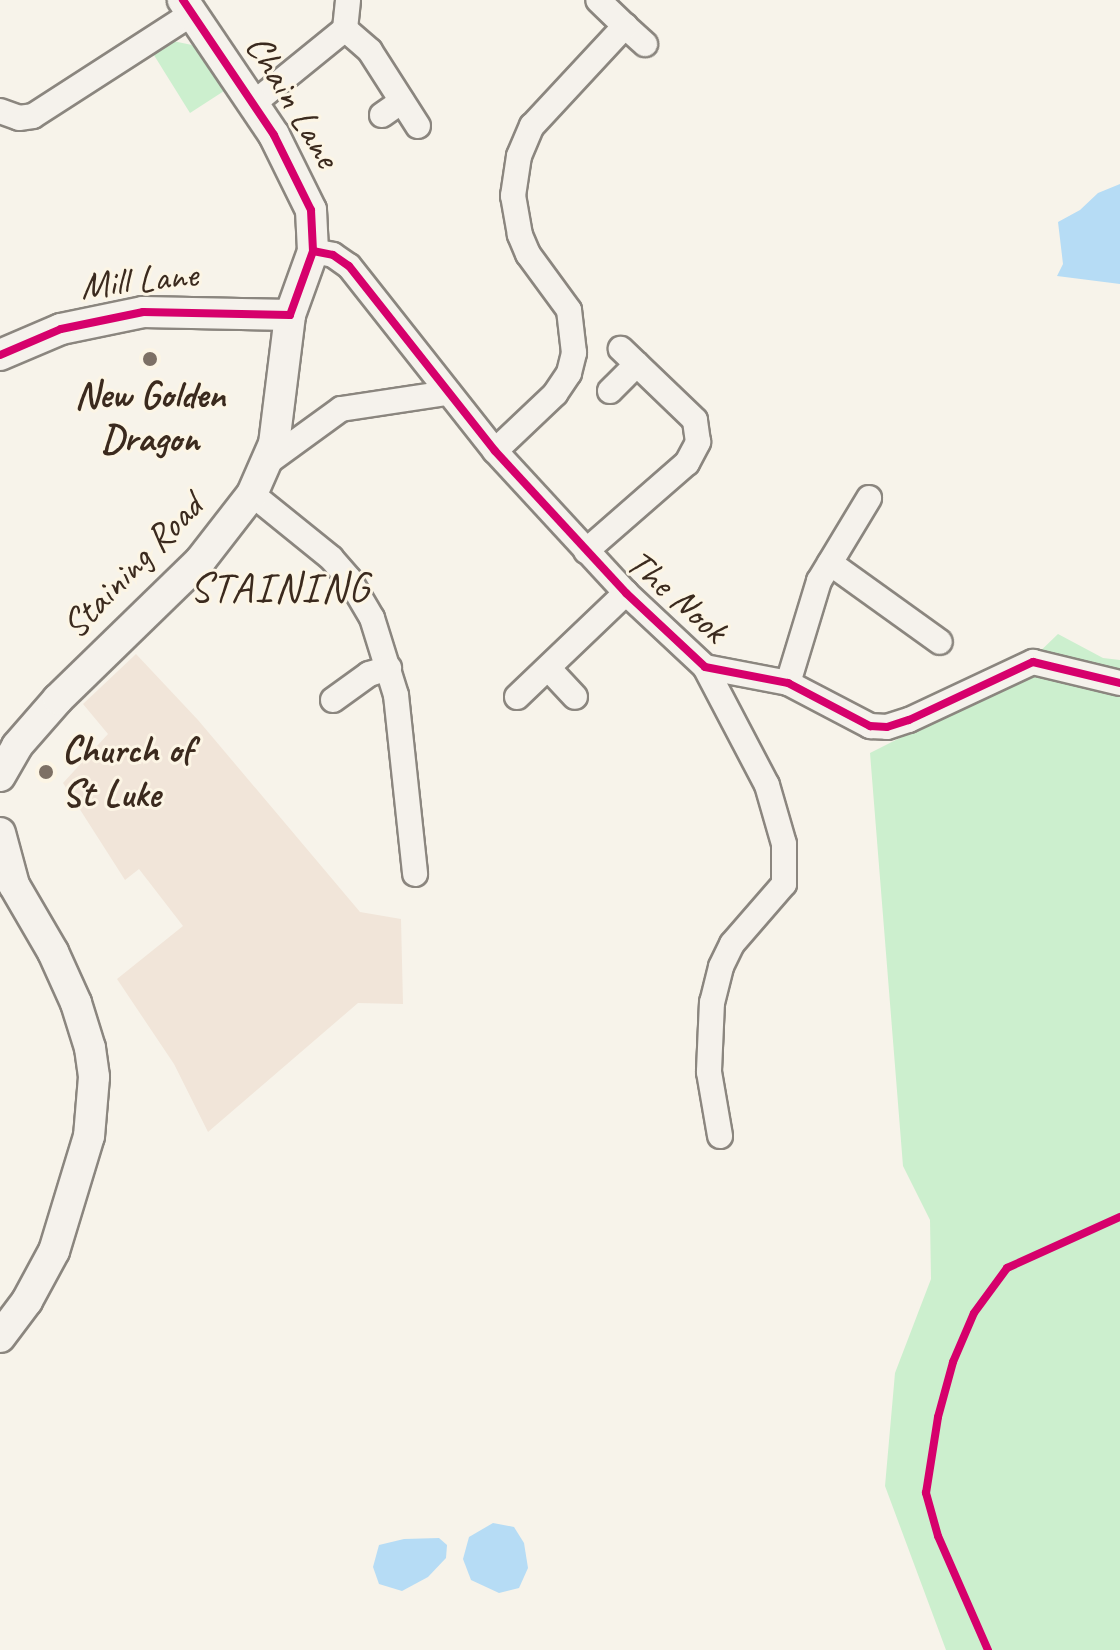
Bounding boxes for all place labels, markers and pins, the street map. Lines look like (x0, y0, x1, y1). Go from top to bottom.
marker: New Golden Dragon (141, 350, 159, 368)
place label: New Golden Dragon (75, 372, 225, 462)
place label: Church of St Luke (62, 727, 193, 816)
marker: Church of St Luke (37, 763, 55, 781)

